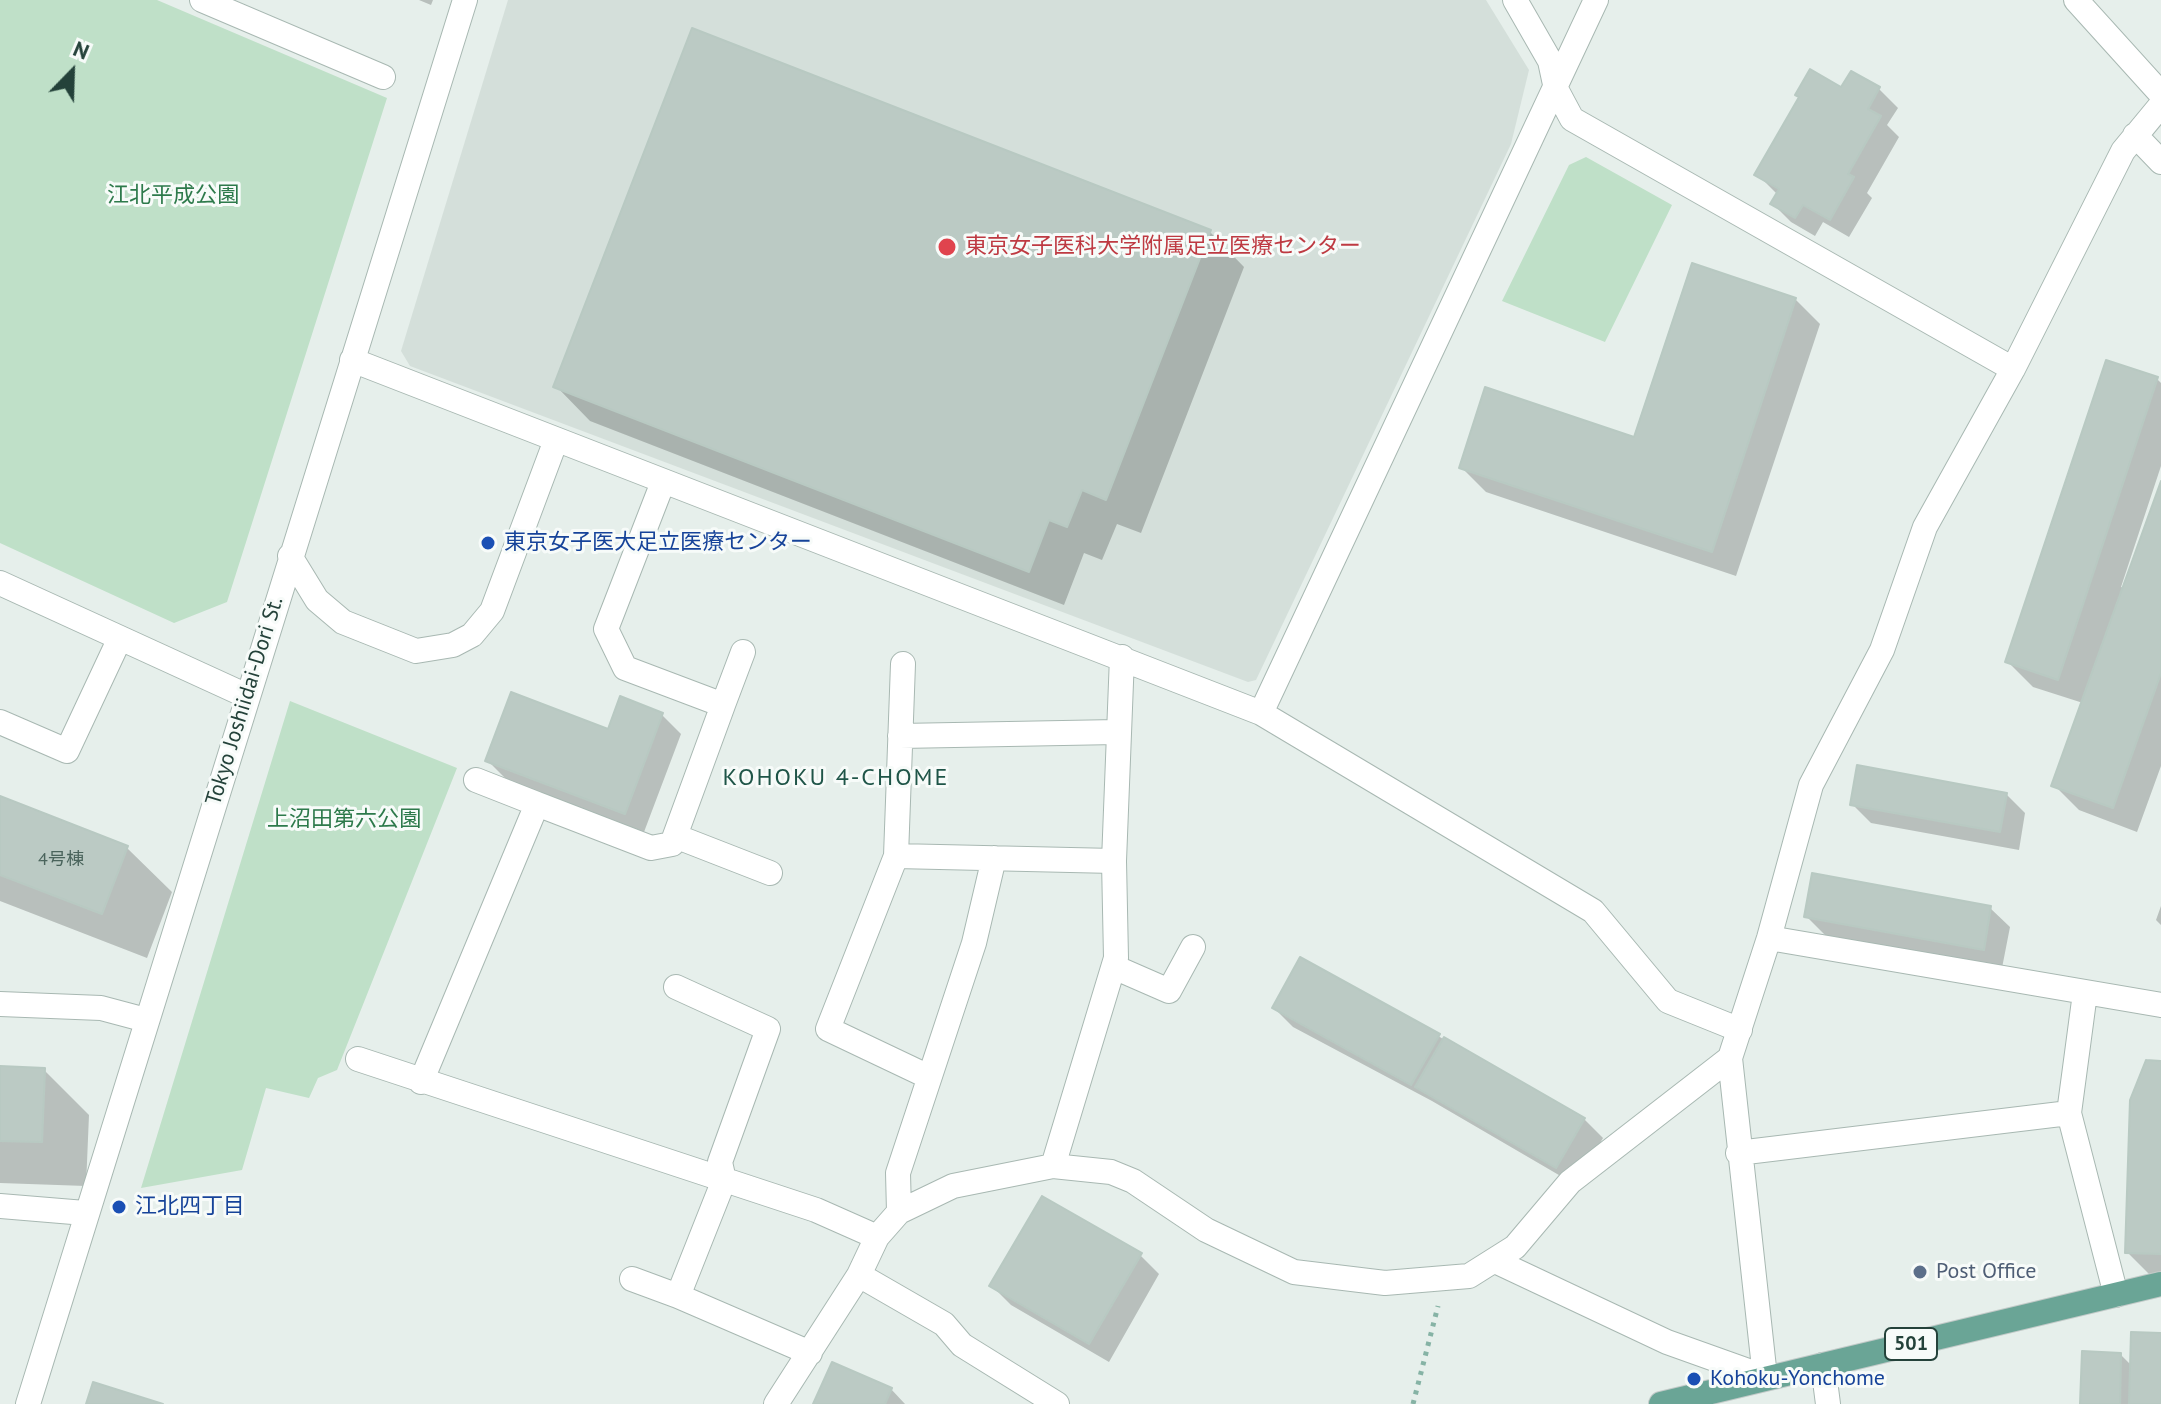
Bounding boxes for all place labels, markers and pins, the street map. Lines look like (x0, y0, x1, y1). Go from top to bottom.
place label: 東京女子医科大学附属足立医療センター (965, 234, 1361, 260)
marker: 東京女子医科大学附属足立医療センター (936, 236, 958, 258)
place label: 東京女子医大足立医療センター (504, 530, 812, 556)
marker: 東京女子医大足立医療センター (479, 534, 497, 552)
place label: 江北四丁目 (135, 1194, 245, 1220)
marker: 江北四丁目 (110, 1198, 128, 1216)
place label: Post Office (1936, 1259, 2036, 1285)
marker: Post Office (1911, 1263, 1929, 1281)
place label: Kohoku-Yonchome (1710, 1366, 1885, 1392)
marker: Kohoku-Yonchome (1685, 1370, 1703, 1388)

